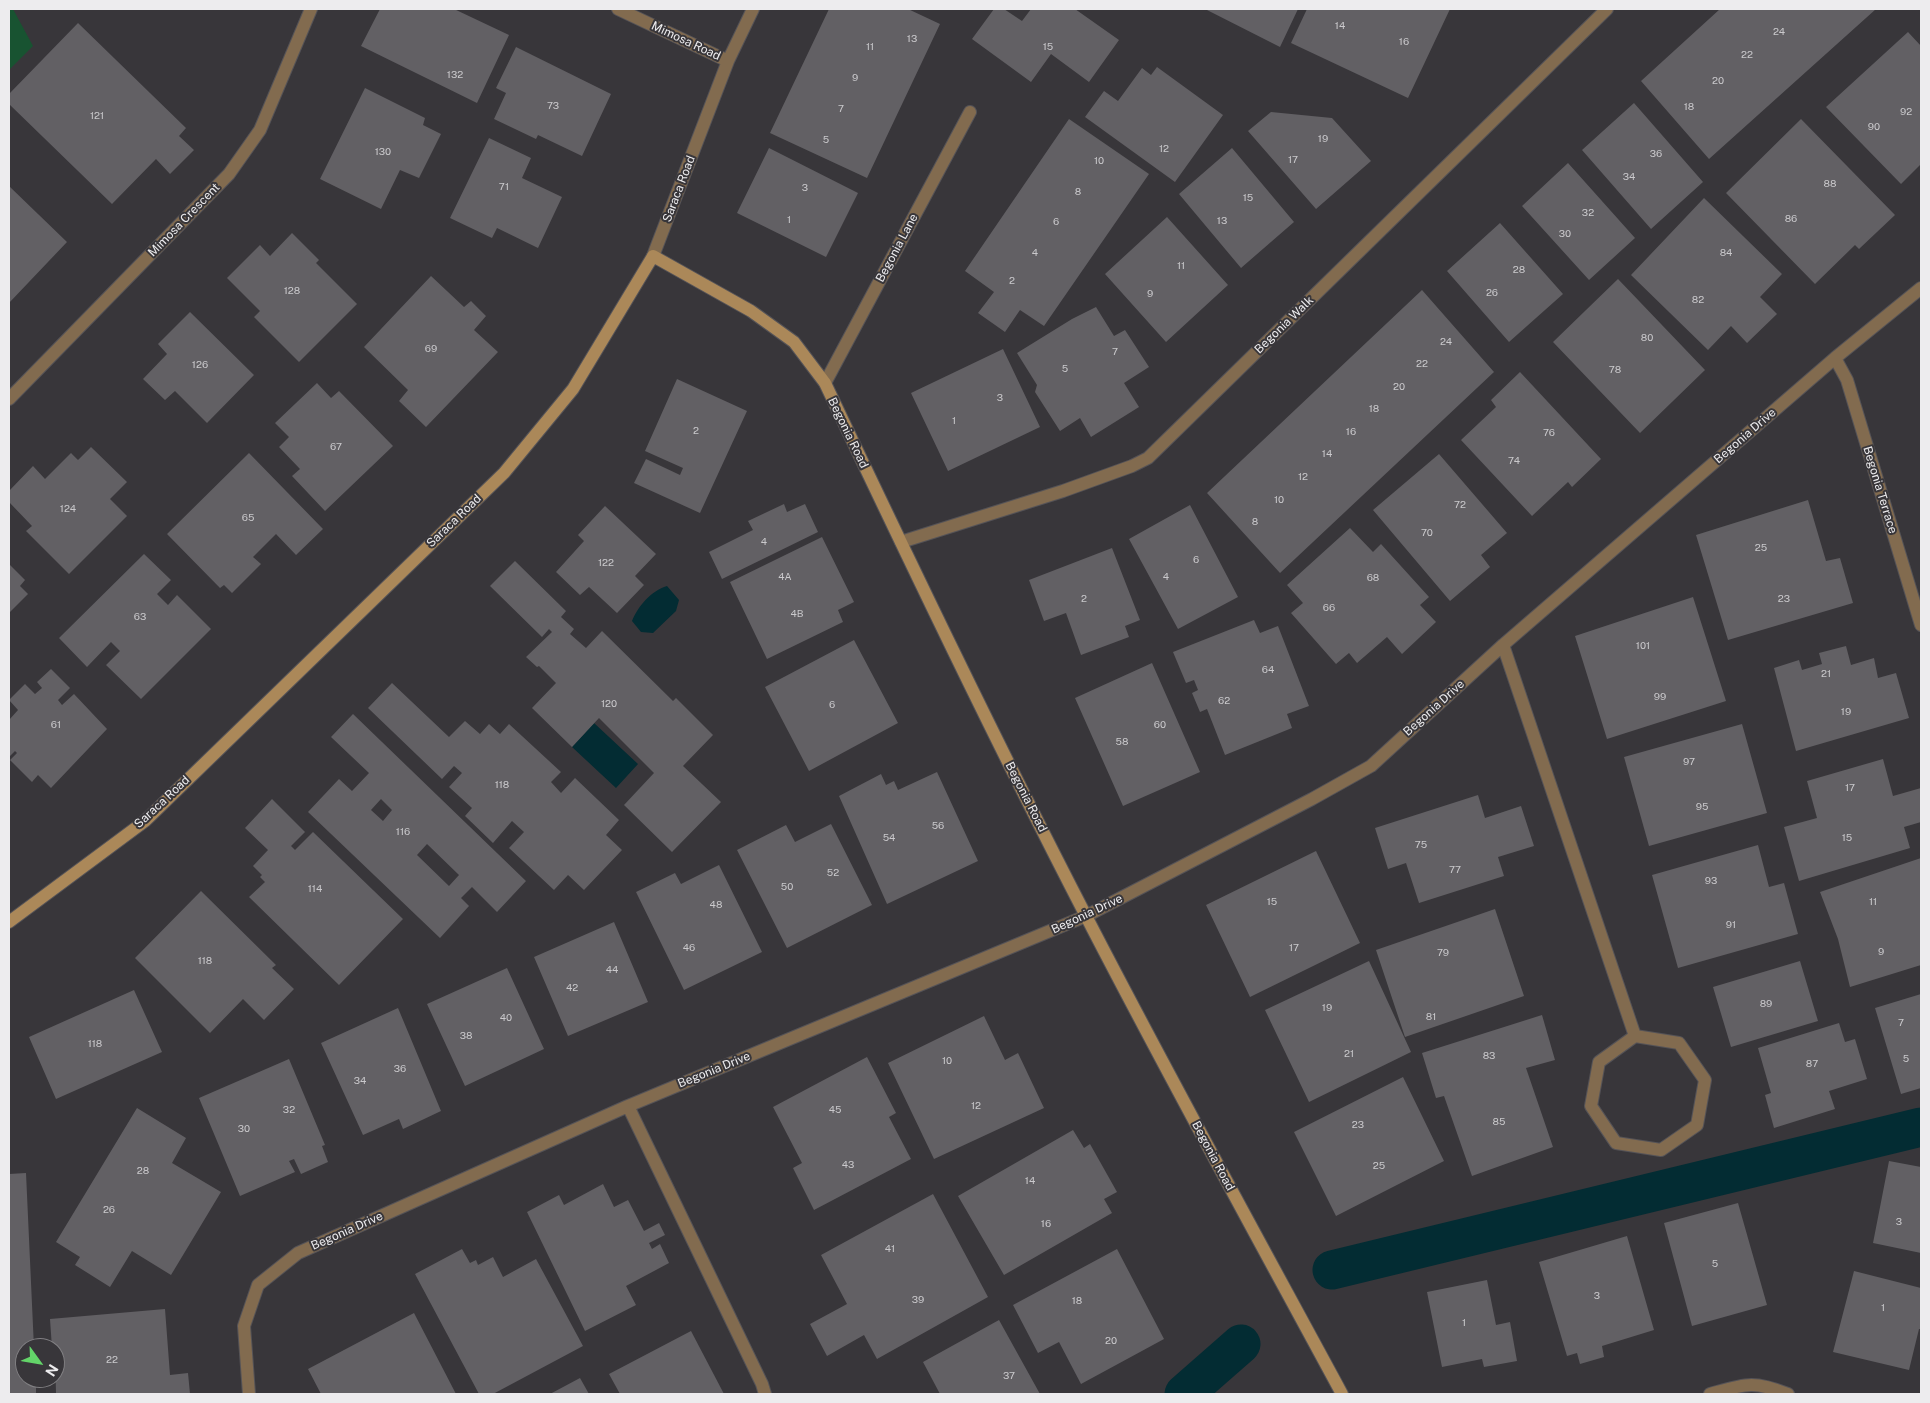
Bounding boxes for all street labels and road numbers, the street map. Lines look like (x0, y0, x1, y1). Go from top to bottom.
street label: Mimosa Road (649, 19, 723, 63)
street label: Saraca Road (660, 154, 698, 224)
street label: Mimosa Crescent (145, 180, 223, 260)
street label: Begonia Lane (873, 211, 921, 285)
street label: Begonia Walk (1252, 293, 1316, 357)
street label: Begonia Road (825, 395, 871, 471)
street label: Begonia Drive (1711, 405, 1779, 467)
street label: Begonia Terrace (1860, 445, 1900, 535)
street label: Saraca Road (424, 491, 484, 551)
street label: Begonia Drive (1401, 677, 1467, 739)
street label: Begonia Road (1002, 760, 1050, 834)
street label: Saraca Road (131, 773, 193, 831)
street label: Begonia Drive (1049, 891, 1125, 937)
street label: Begonia Drive (676, 1049, 752, 1091)
street label: Begonia Road (1189, 1119, 1237, 1193)
street label: Begonia Drive (309, 1209, 385, 1253)

